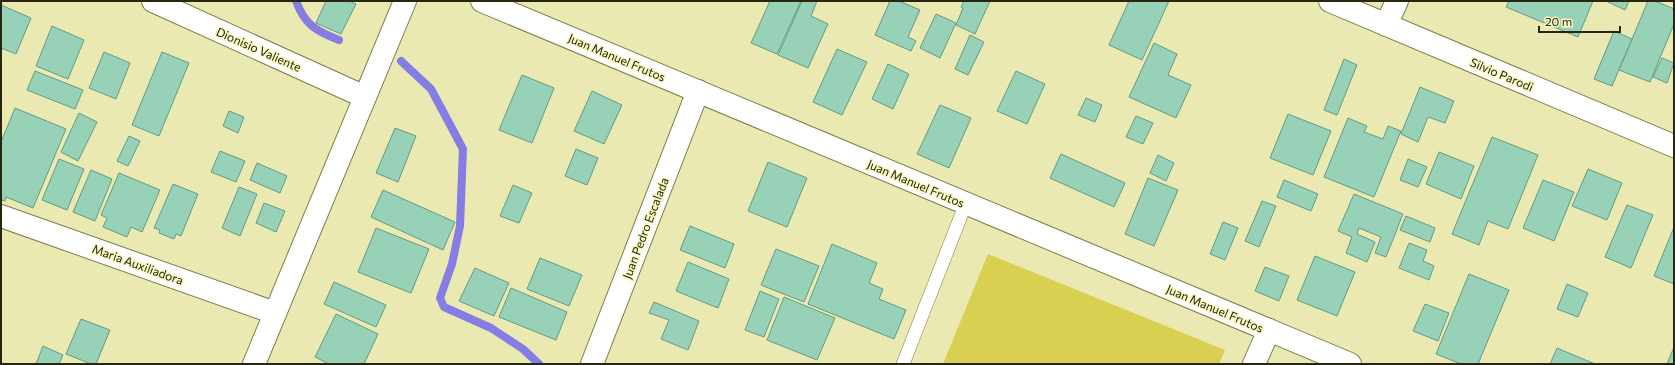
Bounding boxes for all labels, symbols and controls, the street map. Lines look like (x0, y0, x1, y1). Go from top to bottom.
scale bar (1539, 8, 1620, 34)
text: 20 m (1545, 14, 1572, 28)
street label: Dionisio Valiente (214, 24, 304, 74)
street label: Juan Manuel Frutos (566, 30, 668, 85)
street label: Silvio Parodi (1468, 54, 1536, 94)
street label: Juan Manuel Frutos (865, 156, 967, 211)
street label: Juan Pedro Escalada (619, 175, 672, 281)
street label: Maria Auxiliadora (91, 241, 185, 287)
street label: Juan Manuel Frutos (1164, 281, 1266, 336)

